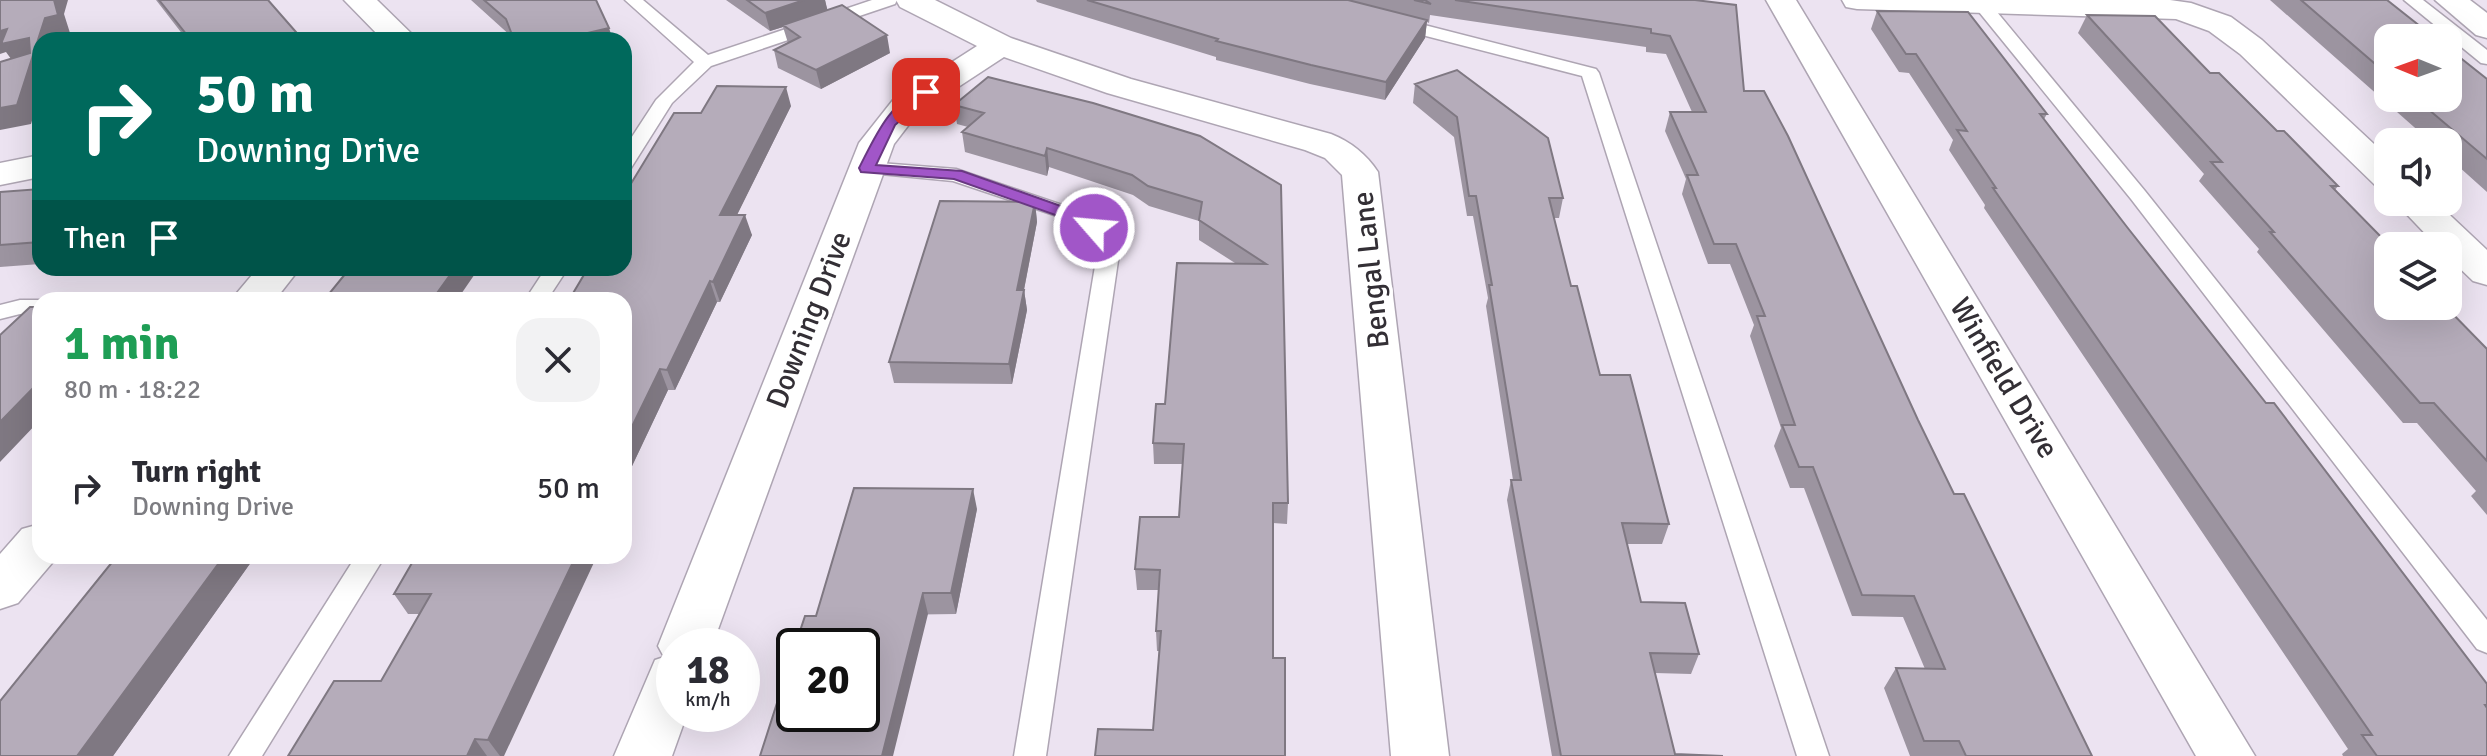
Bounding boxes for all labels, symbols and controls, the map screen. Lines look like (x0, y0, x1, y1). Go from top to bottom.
north arrow (2374, 24, 2462, 112)
map controls (2374, 24, 2462, 320)
pin (892, 58, 960, 126)
text: 50 m (196, 59, 314, 128)
icon: right (64, 64, 168, 168)
icon: arrive (904, 70, 948, 114)
text: Downing Drive (196, 128, 420, 173)
button: sound (2374, 128, 2462, 216)
position arrow (1052, 186, 1136, 270)
street label: Bengal Lane (1344, 190, 1398, 350)
icon: arrive (142, 216, 186, 260)
text: Then (64, 220, 126, 257)
street label: Downing Drive (758, 226, 860, 414)
button: layers (2374, 232, 2462, 320)
street label: Winfield Drive (1942, 291, 2066, 465)
text: 1 min (64, 314, 180, 373)
button: close (516, 318, 600, 402)
text: 80 m · 18:22 (64, 374, 201, 406)
text: Turn right (132, 454, 261, 491)
icon: right (64, 466, 108, 510)
text: 50 m (537, 470, 600, 507)
text: Downing Drive (132, 491, 294, 523)
speed limit sign: 20 (776, 628, 880, 732)
text: 18 (686, 645, 730, 695)
text: km/h (685, 687, 731, 712)

